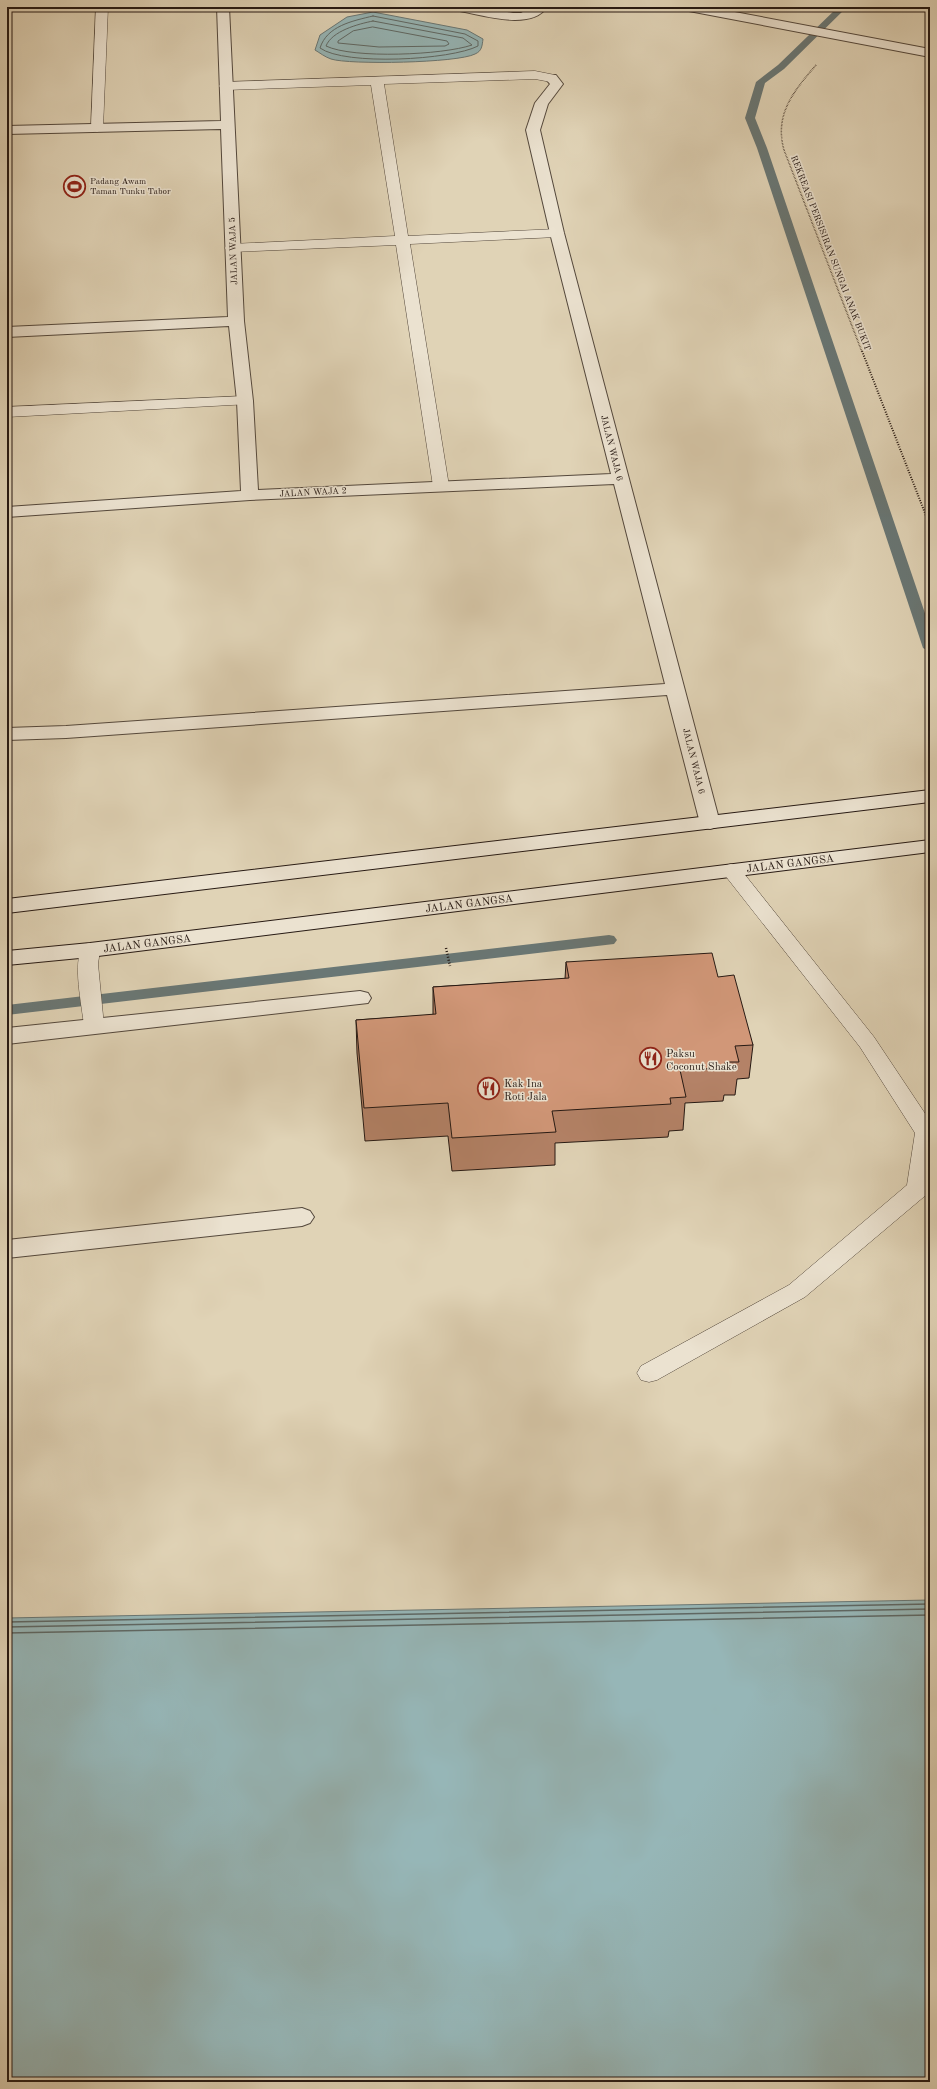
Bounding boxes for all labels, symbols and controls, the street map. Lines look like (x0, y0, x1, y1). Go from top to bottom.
street label: REKREASI PERSISIRAN SUNGAI ANAK BUKIT (789, 154, 872, 352)
sports icon: Padang Awam Taman Tunku Tabor (62, 173, 88, 199)
place label: Padang Awam Taman Tunku Tabor (90, 177, 171, 196)
street label: JALAN WAJA 5 (228, 217, 239, 285)
street label: JALAN WAJA 6 (599, 414, 624, 482)
street label: JALAN WAJA 2 (279, 486, 347, 499)
street label: JALAN WAJA 6 (681, 727, 706, 795)
street label: JALAN GANGSA (746, 854, 835, 875)
street label: JALAN GANGSA (425, 894, 514, 915)
street label: JALAN GANGSA (103, 934, 192, 955)
restaurant icon: Paksu Coconut Shake (638, 1046, 664, 1072)
place label: Paksu Coconut Shake (666, 1049, 737, 1073)
restaurant icon: Kak Ina Roti Jala (475, 1076, 501, 1102)
place label: Kak Ina Roti Jala (504, 1079, 548, 1103)

